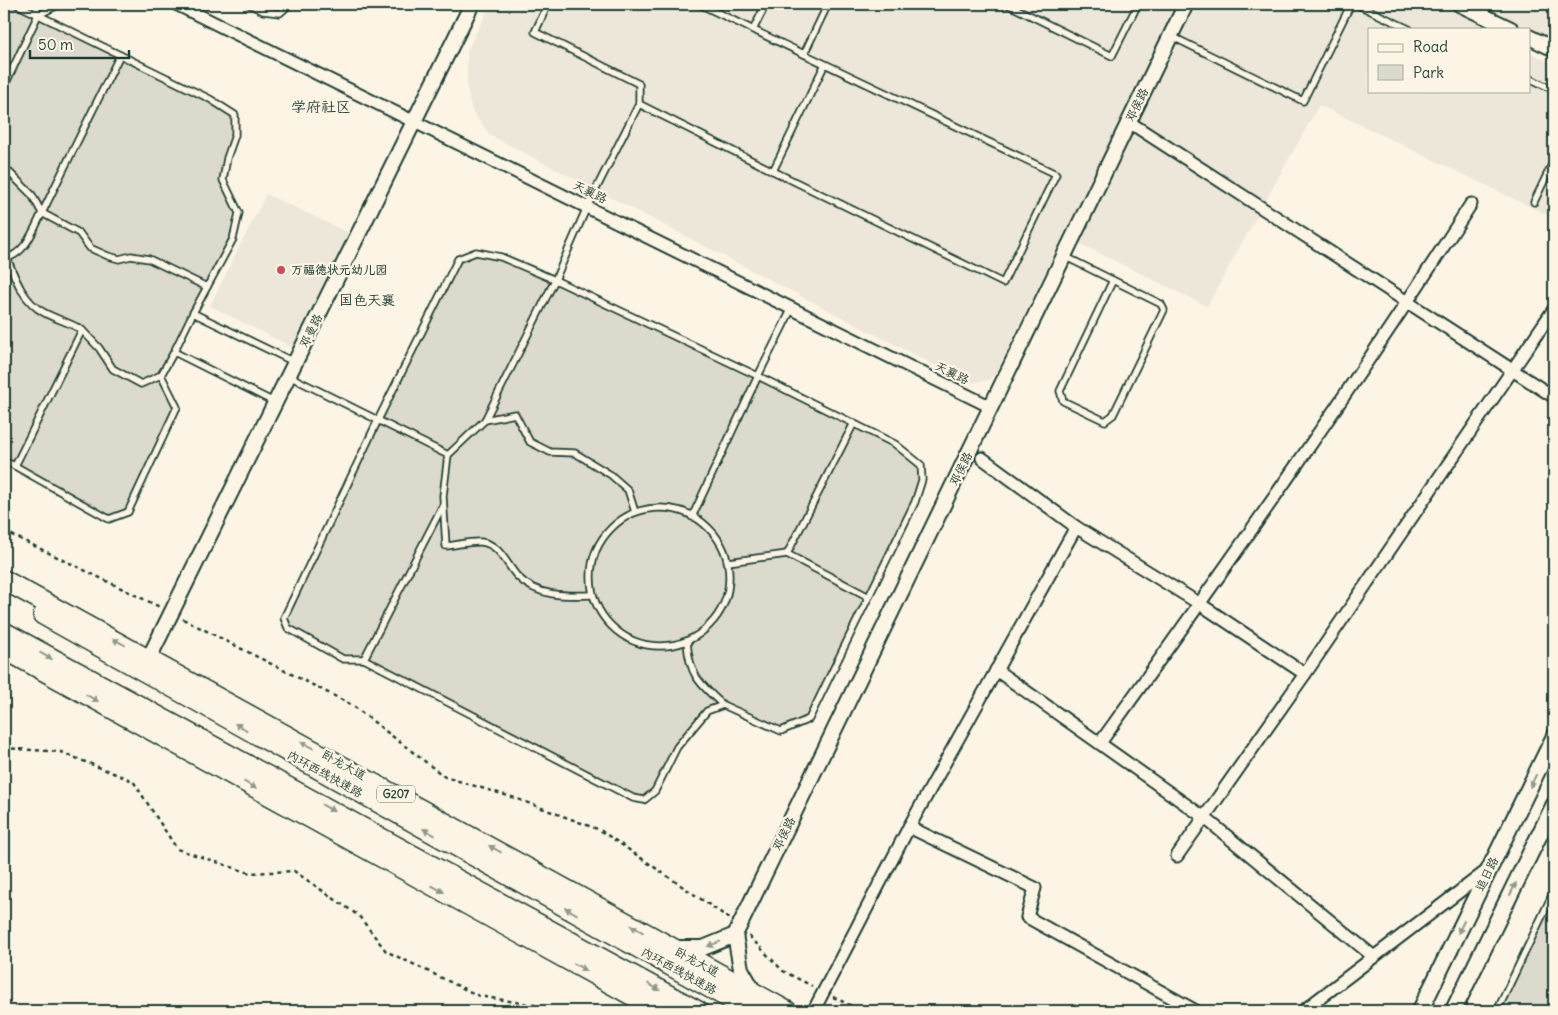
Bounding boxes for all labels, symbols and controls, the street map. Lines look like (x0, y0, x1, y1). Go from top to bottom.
scale bar (30, 28, 129, 60)
legend (1368, 28, 1530, 92)
text: 50 m (38, 35, 73, 54)
text: Road (1413, 37, 1448, 56)
text: Park (1413, 63, 1444, 82)
street label: 邓侯路 (1122, 85, 1151, 124)
district label: 学府社区 (291, 97, 351, 116)
street label: 天襄路 (571, 177, 610, 206)
place label: 万福德状元幼儿园 (291, 262, 387, 277)
marker: 万福德状元幼儿园 (275, 264, 287, 276)
district label: 国色天襄 (339, 291, 395, 309)
street label: 邓曼路 (296, 311, 325, 350)
street label: 天襄路 (933, 358, 972, 387)
street label: 邓侯路 (946, 449, 975, 488)
one-way arrow (111, 638, 126, 646)
one-way arrow (39, 652, 54, 660)
one-way arrow (85, 694, 99, 703)
one-way arrow (235, 722, 248, 731)
one-way arrow (300, 741, 315, 749)
street label: 卧龙大道 (320, 746, 369, 783)
street label: 内环西线快速路 (285, 747, 366, 800)
one-way arrow (1529, 774, 1537, 788)
one-way arrow (243, 781, 256, 790)
road number: G207 (377, 786, 415, 802)
one-way arrow (321, 804, 334, 813)
street label: 邓侯路 (769, 814, 798, 853)
one-way arrow (421, 828, 436, 836)
one-way arrow (489, 845, 502, 854)
street label: 追日路 (1472, 854, 1501, 893)
one-way arrow (1509, 882, 1517, 896)
one-way arrow (431, 885, 445, 893)
one-way arrow (563, 907, 578, 915)
one-way arrow (1457, 920, 1465, 934)
one-way arrow (630, 925, 644, 933)
one-way arrow (706, 940, 721, 948)
street label: 内环西线快速路 (639, 944, 720, 997)
street label: 卧龙大道 (673, 944, 722, 979)
one-way arrow (574, 963, 587, 972)
one-way arrow (648, 983, 661, 992)

